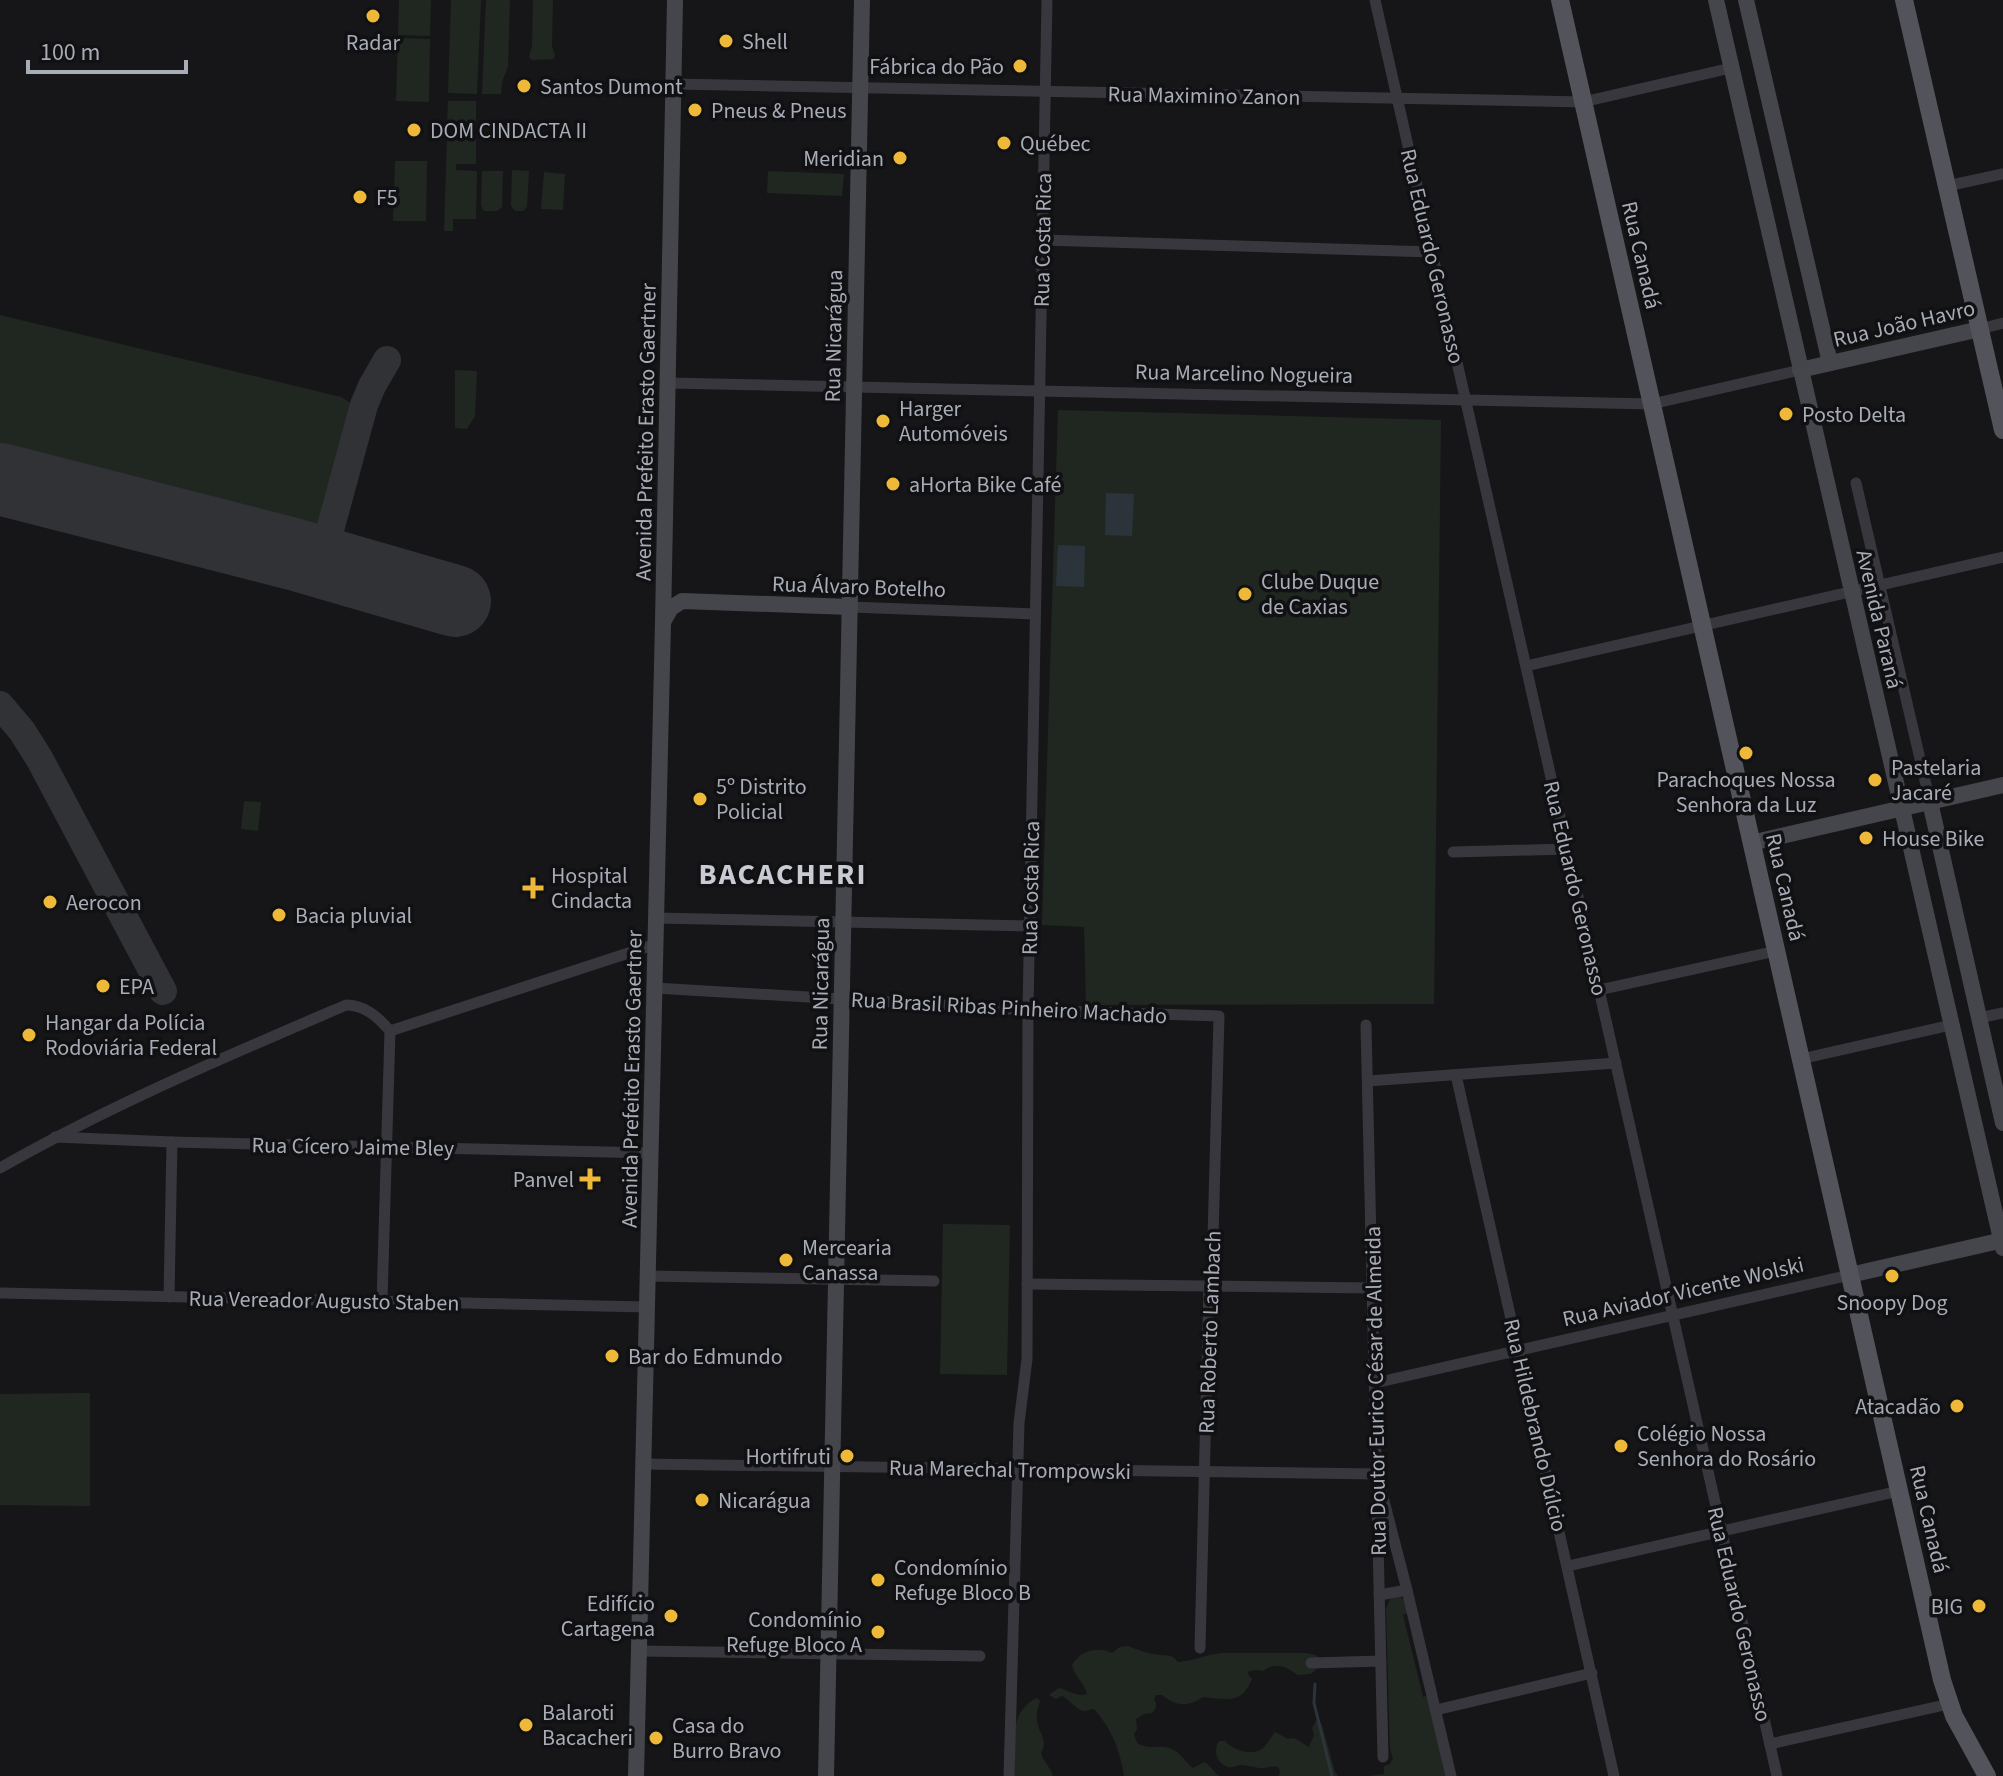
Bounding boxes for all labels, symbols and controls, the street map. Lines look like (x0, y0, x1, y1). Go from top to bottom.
marker: Radar (364, 7, 382, 25)
scale bar (28, 24, 186, 74)
place label: Shell (742, 26, 788, 58)
place label: Radar (346, 27, 401, 59)
marker: Shell (717, 32, 735, 50)
text: 100 m (40, 35, 100, 70)
place label: Fábrica do Pão (869, 51, 1004, 83)
marker: Fábrica do Pão (1011, 57, 1029, 75)
place label: Santos Dumont (540, 71, 683, 103)
marker: Santos Dumont (515, 77, 533, 95)
street label: Rua Maximino Zanon (1107, 78, 1301, 114)
place label: Pneus & Pneus (711, 95, 846, 127)
marker: Pneus & Pneus (686, 101, 704, 119)
place label: DOM CINDACTA II (430, 115, 587, 147)
marker: DOM CINDACTA II (405, 121, 423, 139)
place label: Québec (1020, 128, 1091, 160)
marker: Québec (995, 134, 1013, 152)
place label: Meridian (803, 143, 884, 175)
street label: Rua Eduardo Geronasso (1392, 146, 1472, 367)
marker: Meridian (891, 149, 909, 167)
street label: Rua Costa Rica (1026, 173, 1060, 308)
place label: F5 (376, 182, 398, 214)
marker: F5 (351, 188, 369, 206)
street label: Rua Canadá (1613, 198, 1669, 312)
street label: Rua Nicarágua (817, 269, 851, 403)
street label: Avenida Prefeito Erasto Gaertner (627, 282, 665, 581)
street label: Rua João Havro (1830, 292, 1978, 356)
street label: Rua Marcelino Nogueira (1135, 356, 1353, 392)
place label: Harger Automóveis (899, 393, 1008, 450)
place label: Posto Delta (1802, 399, 1906, 431)
marker: Posto Delta (1777, 405, 1795, 423)
marker: Harger Automóveis (874, 412, 892, 430)
place label: aHorta Bike Café (909, 469, 1061, 501)
marker: aHorta Bike Café (884, 475, 902, 493)
street label: Avenida Paraná (1847, 546, 1911, 692)
place label: Clube Duque de Caxias (1261, 566, 1379, 623)
street label: Rua Álvaro Botelho (771, 568, 947, 606)
marker: Clube Duque de Caxias (1236, 585, 1254, 603)
marker: Parachoques Nossa Senhora da Luz (1737, 744, 1755, 762)
place label: Pastelaria Jacaré (1891, 752, 1981, 809)
place label: Parachoques Nossa Senhora da Luz (1656, 764, 1836, 821)
place label: 5º Distrito Policial (716, 771, 807, 828)
marker: Pastelaria Jacaré (1866, 771, 1884, 789)
street label: Rua Eduardo Geronasso (1535, 778, 1615, 999)
marker: 5º Distrito Policial (691, 790, 709, 808)
street label: Rua Costa Rica (1014, 821, 1048, 956)
place label: House Bike (1882, 823, 1985, 855)
marker: House Bike (1857, 829, 1875, 847)
street label: Rua Canadá (1757, 830, 1813, 944)
district label: BACACHERI (699, 853, 867, 896)
place label: Hospital Cindacta (551, 860, 632, 917)
marker: Hospital Cindacta (522, 877, 544, 899)
place label: Aerocon (66, 887, 142, 919)
marker: Aerocon (41, 893, 59, 911)
place label: Bacia pluvial (295, 900, 412, 932)
marker: Bacia pluvial (270, 906, 288, 924)
street label: Rua Nicarágua (804, 917, 838, 1051)
street label: Avenida Prefeito Erasto Gaertner (613, 929, 651, 1228)
place label: EPA (119, 971, 154, 1003)
marker: EPA (94, 977, 112, 995)
street label: Rua Brasil Ribas Pinheiro Machado (850, 984, 1168, 1032)
place label: Hangar da Polícia Rodoviária Federal (45, 1007, 217, 1064)
marker: Hangar da Polícia Rodoviária Federal (20, 1026, 38, 1044)
street label: Rua Cícero Jaime Bley (251, 1129, 455, 1165)
place label: Panvel (513, 1164, 574, 1196)
marker: Panvel (581, 1170, 599, 1188)
street label: Rua Doutor Eurico César de Almeida (1357, 1226, 1395, 1556)
street label: Rua Roberto Lambach (1190, 1230, 1230, 1434)
place label: Mercearia Canassa (802, 1232, 892, 1289)
street label: Rua Aviador Vicente Wolski (1559, 1249, 1807, 1335)
marker: Mercearia Canassa (777, 1251, 795, 1269)
marker: Snoopy Dog (1883, 1267, 1901, 1285)
street label: Rua Vereador Augusto Staben (188, 1283, 460, 1319)
place label: Snoopy Dog (1837, 1287, 1947, 1319)
street label: Rua Hildebrando Dúlcio (1495, 1315, 1575, 1535)
place label: Bar do Edmundo (628, 1341, 783, 1373)
marker: Bar do Edmundo (603, 1347, 621, 1365)
place label: Atacadão (1855, 1391, 1941, 1423)
marker: Atacadão (1948, 1397, 1966, 1415)
place label: Colégio Nossa Senhora do Rosário (1637, 1418, 1816, 1475)
marker: Colégio Nossa Senhora do Rosário (1612, 1437, 1630, 1455)
place label: Hortifruti (745, 1441, 831, 1473)
marker: Hortifruti (838, 1447, 856, 1465)
street label: Rua Marechal Trompowski (889, 1452, 1131, 1488)
street label: Rua Canadá (1901, 1462, 1957, 1576)
place label: Nicarágua (718, 1485, 811, 1517)
marker: Nicarágua (693, 1491, 711, 1509)
street label: Rua Eduardo Geronasso (1699, 1504, 1779, 1725)
place label: Condomínio Refuge Bloco B (894, 1552, 1031, 1609)
marker: Condomínio Refuge Bloco B (869, 1571, 887, 1589)
place label: Edifício Cartagena (561, 1588, 655, 1645)
place label: BIG (1931, 1591, 1963, 1623)
marker: BIG (1970, 1597, 1988, 1615)
place label: Condomínio Refuge Bloco A (726, 1604, 862, 1661)
marker: Edifício Cartagena (662, 1607, 680, 1625)
marker: Condomínio Refuge Bloco A (869, 1623, 887, 1641)
place label: Balaroti Bacacheri (542, 1697, 633, 1754)
place label: Casa do Burro Bravo (672, 1710, 782, 1767)
marker: Balaroti Bacacheri (517, 1716, 535, 1734)
marker: Casa do Burro Bravo (647, 1729, 665, 1747)

